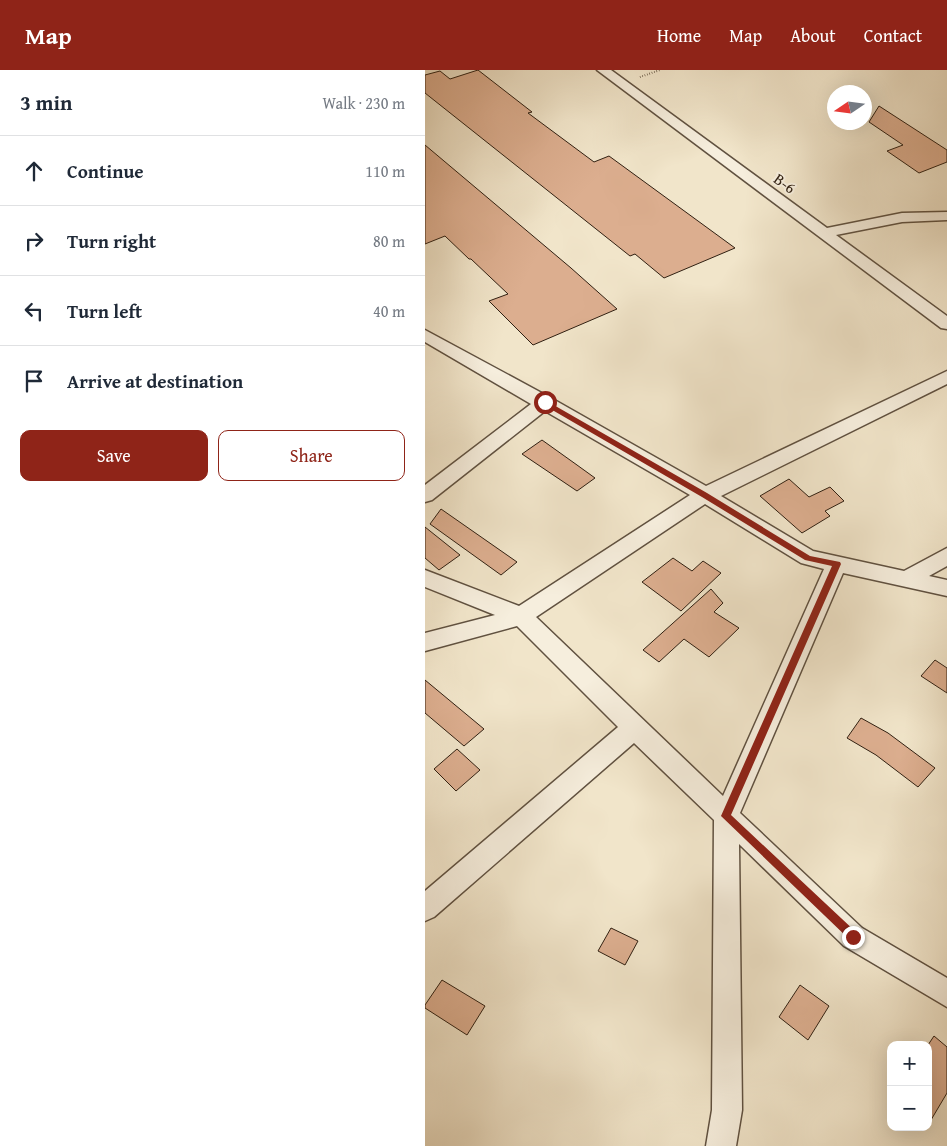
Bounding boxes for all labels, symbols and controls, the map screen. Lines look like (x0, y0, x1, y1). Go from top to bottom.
text: Map (25, 18, 72, 53)
text: Home (657, 22, 701, 49)
text: Map (729, 22, 762, 49)
text: About (790, 22, 836, 49)
text: Contact (864, 22, 922, 49)
north arrow (827, 85, 872, 130)
text: 3 min (20, 87, 72, 118)
text: Walk · 230 m (322, 91, 405, 115)
icon: ahead (20, 157, 48, 185)
text: Continue (67, 157, 144, 185)
text: 110 m (365, 159, 405, 183)
street label: B-6 (769, 167, 801, 199)
icon: right (20, 227, 48, 255)
text: Turn right (67, 227, 156, 255)
text: 80 m (373, 229, 405, 253)
icon: left (20, 297, 48, 325)
text: Turn left (67, 297, 142, 325)
text: 40 m (373, 299, 405, 323)
icon: arrive (20, 367, 48, 395)
text: Arrive at destination (67, 367, 243, 395)
route start (534, 391, 557, 414)
button: Save (20, 430, 208, 481)
button: Share (218, 430, 405, 481)
route end (842, 926, 865, 949)
map controls (887, 1041, 932, 1131)
button: + (887, 1041, 932, 1086)
button: − (887, 1086, 932, 1131)

